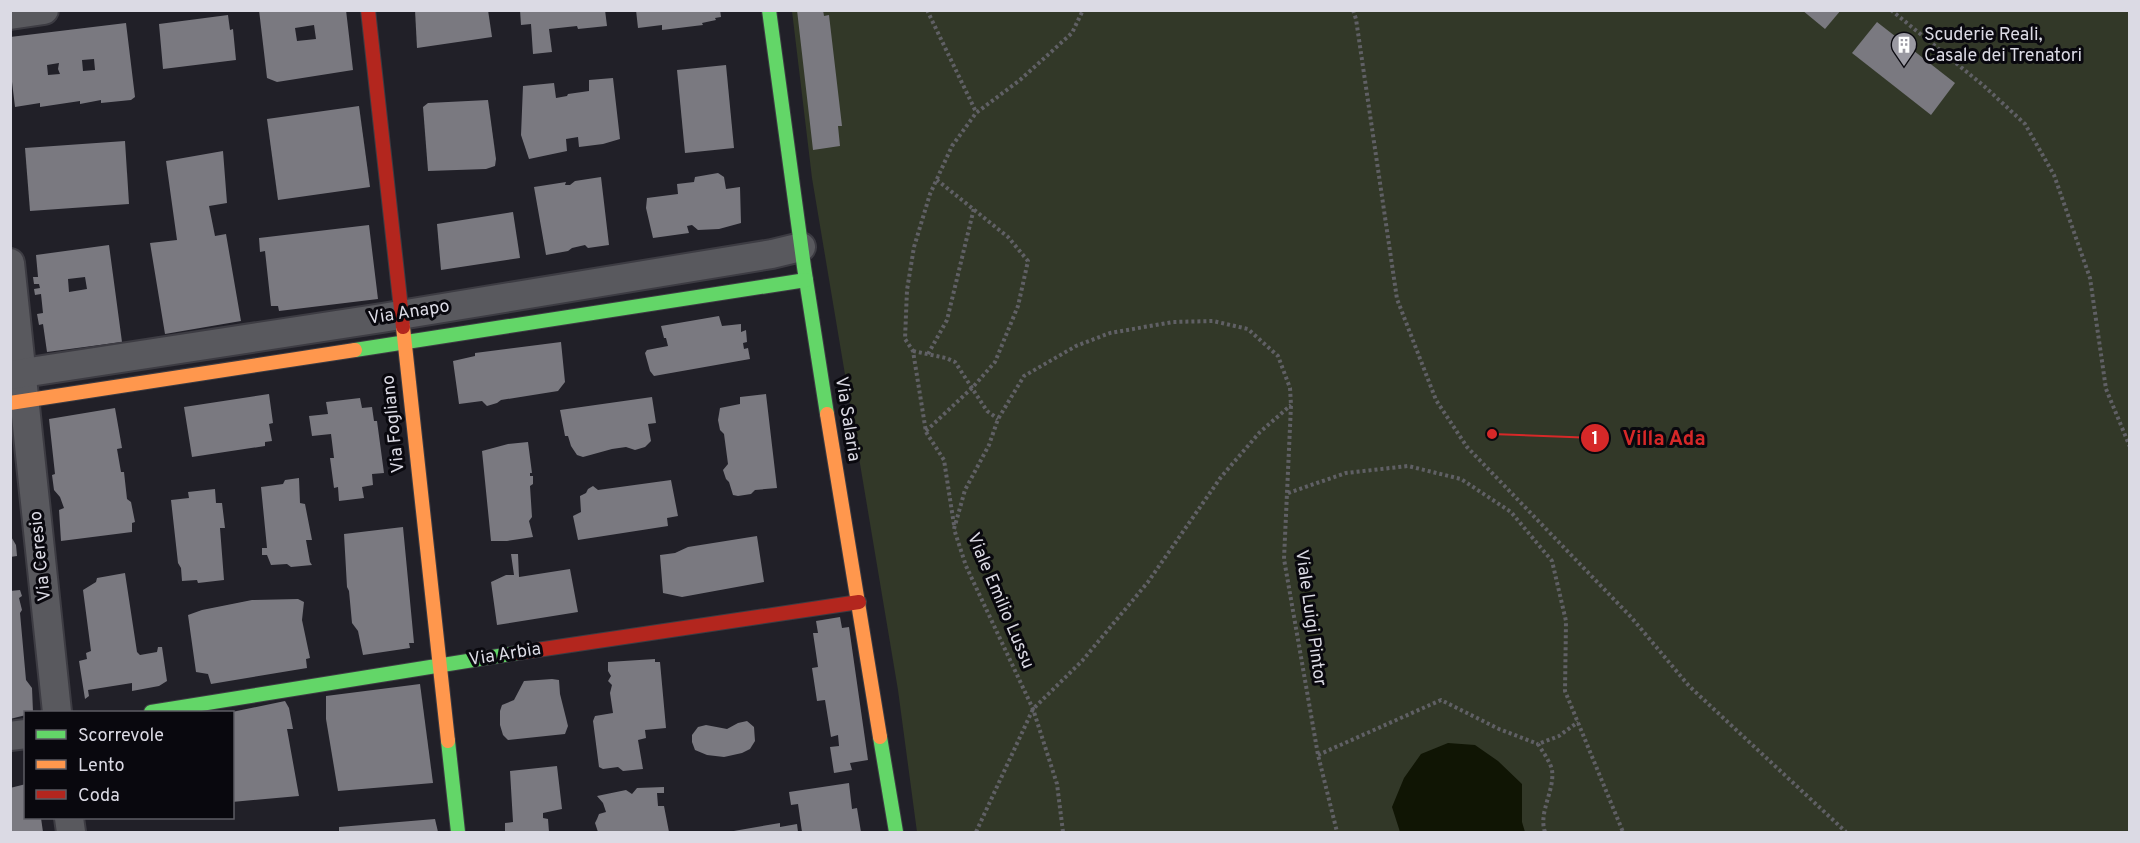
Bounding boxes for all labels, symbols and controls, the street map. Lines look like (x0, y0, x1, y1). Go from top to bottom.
place label: Scuderie Reali, Casale dei Trenatori (1924, 24, 2082, 68)
building icon: Scuderie Reali, Casale dei Trenatori (1889, 30, 1919, 68)
street label: Via Anapo (367, 295, 451, 331)
street label: Via Fogliano (377, 374, 411, 474)
street label: Via Salaria (829, 375, 865, 463)
callout: Villa Ada (1580, 419, 1718, 457)
text: Villa Ada (1622, 427, 1706, 453)
text: 1 (1591, 428, 1599, 451)
street label: Via Ceresio (25, 510, 57, 602)
street label: Viale Emilio Lussu (961, 530, 1039, 672)
street label: Viale Luigi Pintor (1289, 548, 1331, 688)
street label: Via Arbia (467, 638, 543, 672)
legend (24, 711, 234, 819)
text: Scorrevole (78, 725, 164, 748)
text: Lento (78, 755, 124, 778)
text: Coda (78, 785, 120, 808)

